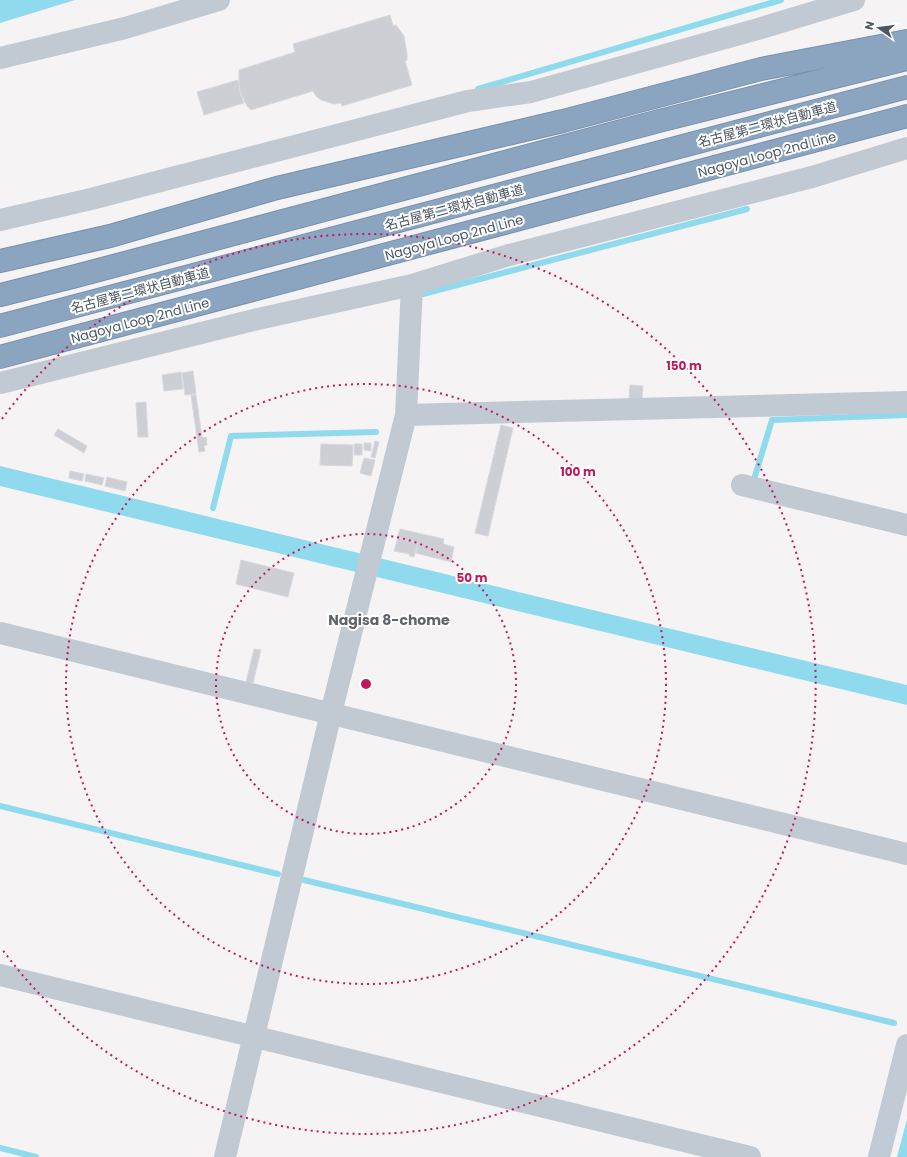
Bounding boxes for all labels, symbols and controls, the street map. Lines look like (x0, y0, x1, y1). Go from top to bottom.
north arrow (859, 8, 899, 48)
text: N (861, 20, 878, 32)
street label: 名古屋第二環状自動車道 (696, 97, 839, 152)
street label: Nagoya Loop 2nd Line (696, 127, 838, 182)
street label: 名古屋第二環状自動車道 (383, 180, 526, 235)
street label: Nagoya Loop 2nd Line (383, 210, 525, 265)
street label: 名古屋第二環状自動車道 (69, 263, 212, 318)
street label: Nagoya Loop 2nd Line (69, 293, 211, 348)
text: 150 m (666, 357, 702, 374)
text: 100 m (560, 463, 596, 480)
text: 50 m (457, 569, 488, 586)
district label: Nagisa 8-chome (328, 610, 450, 630)
centre of rings (359, 677, 373, 691)

